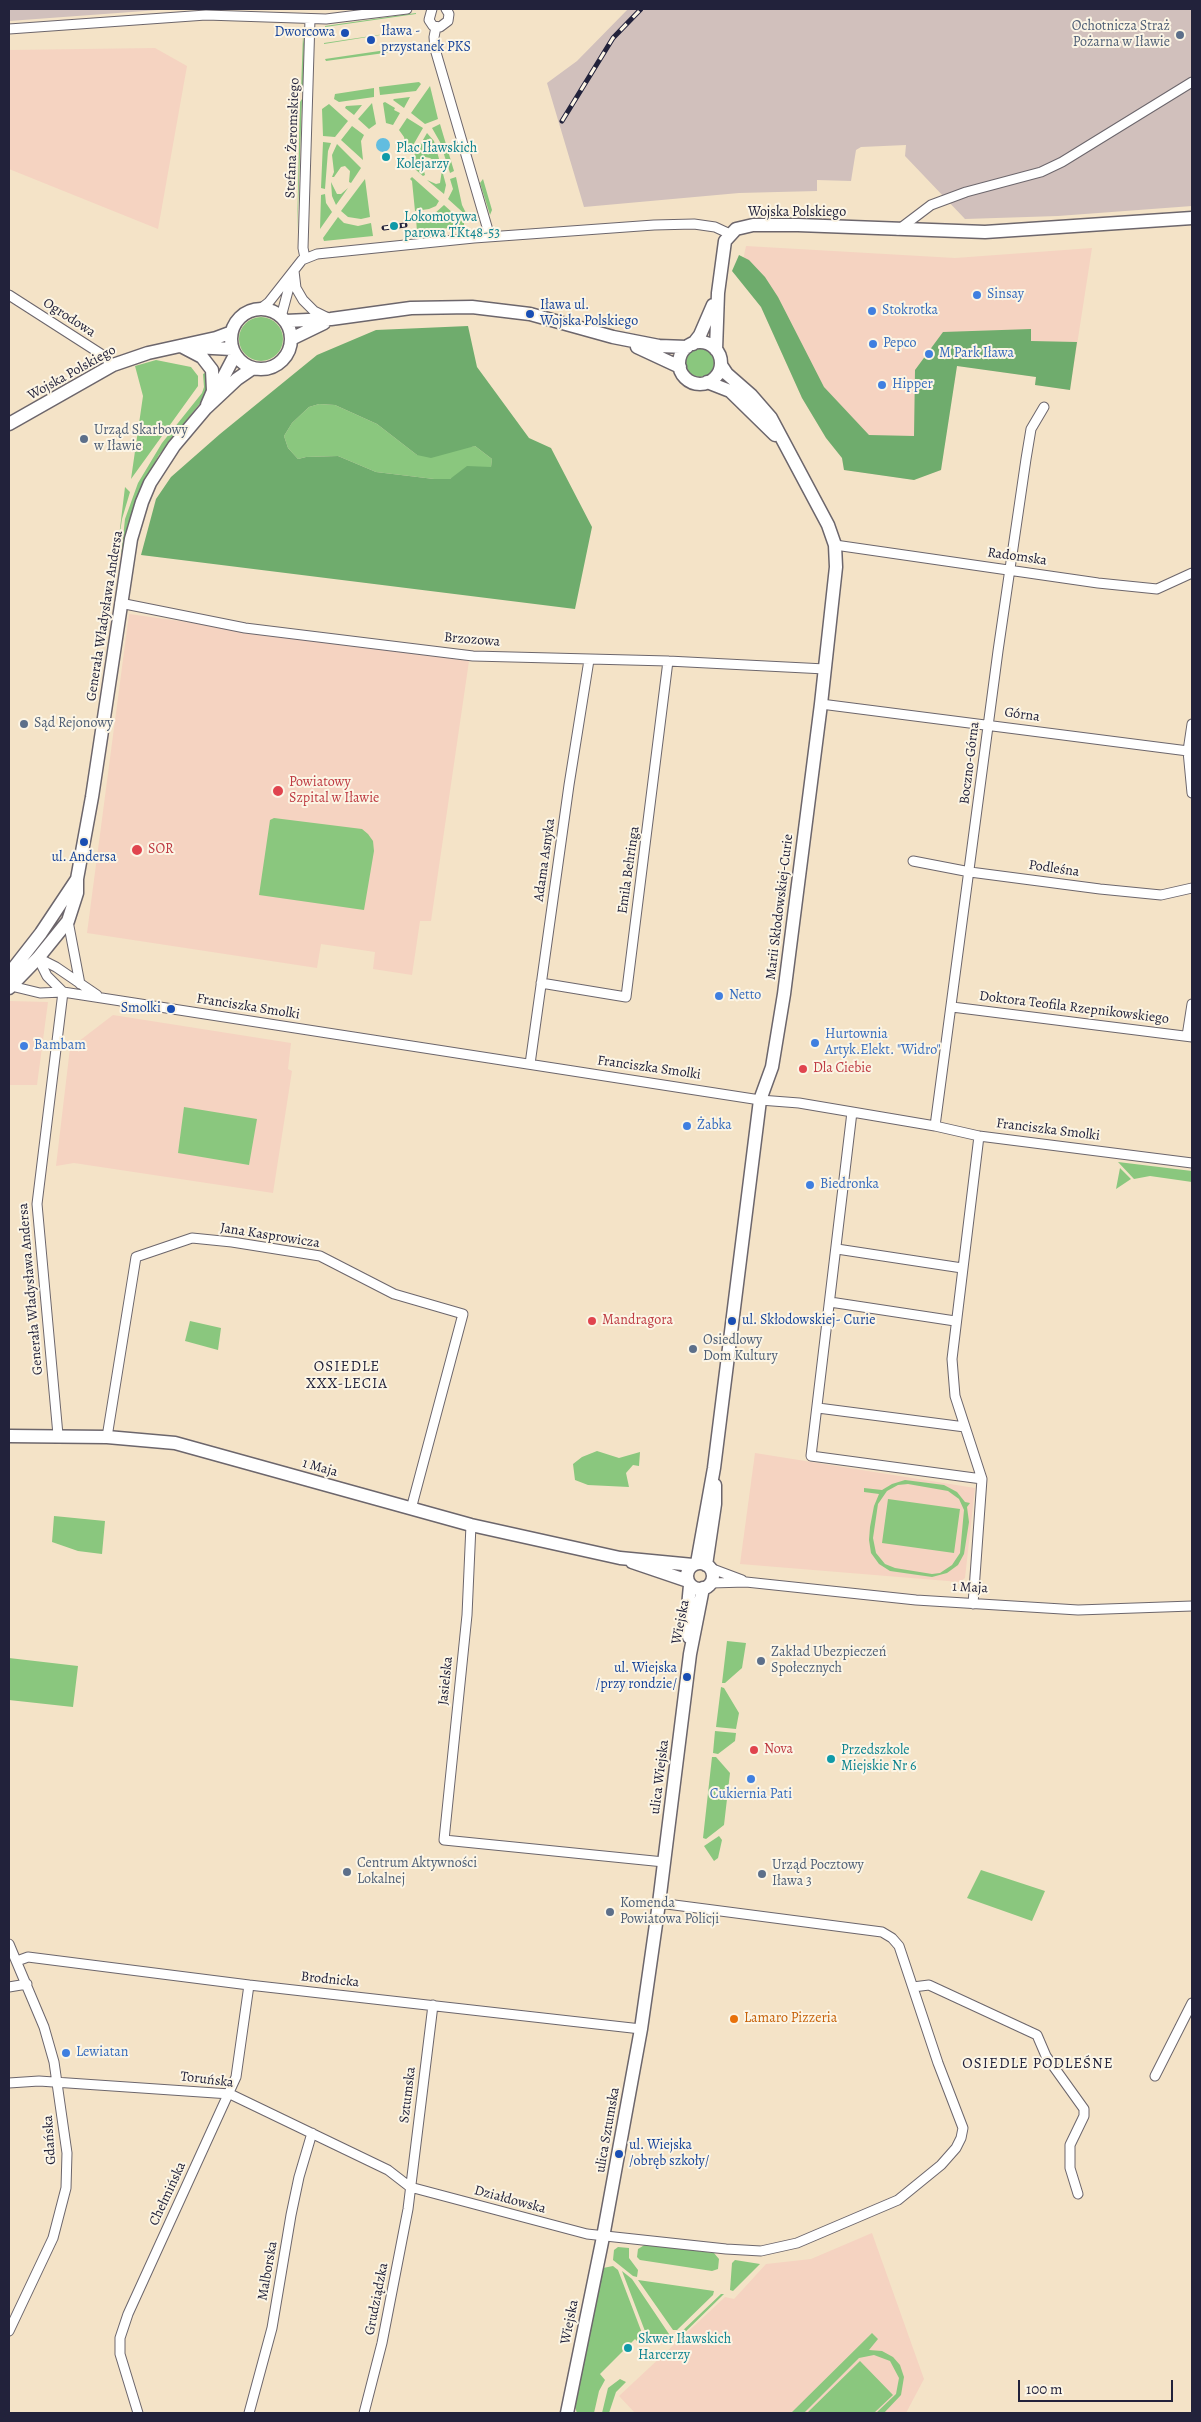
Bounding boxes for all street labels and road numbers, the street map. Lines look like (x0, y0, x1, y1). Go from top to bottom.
street label: Stefana Żeromskiego (282, 77, 304, 199)
street label: Wojska Polskiego (748, 205, 846, 221)
street label: Ogrodowa (40, 295, 98, 341)
street label: Wojska Polskiego (25, 342, 119, 404)
street label: Generała Władysława Andersa (83, 529, 127, 703)
street label: Radomska (986, 545, 1048, 569)
street label: Brzozowa (443, 629, 501, 651)
street label: Górna (1003, 704, 1041, 726)
street label: Boczno-Górna (957, 721, 983, 805)
street label: Adama Asnyka (531, 817, 559, 903)
street label: Emila Behringa (615, 825, 643, 915)
street label: Marii Skłodowskiej-Curie (763, 833, 797, 981)
street label: Podleśna (1028, 857, 1080, 881)
street label: Doktora Teofila Rzepnikowskiego (978, 988, 1170, 1028)
street label: Franciszka Smolki (195, 991, 301, 1023)
street label: Franciszka Smolki (596, 1052, 702, 1084)
street label: Franciszka Smolki (995, 1115, 1101, 1145)
street label: Generała Władysława Andersa (15, 1202, 47, 1376)
street label: Jana Kasprowicza (219, 1220, 321, 1252)
street label: 1 Maja (300, 1455, 340, 1481)
street label: 1 Maja (952, 1579, 988, 1597)
street label: Wiejska (668, 1598, 694, 1646)
street label: Jasielska (435, 1656, 457, 1706)
street label: ulica Wiejska (647, 1739, 673, 1815)
street label: Brodnicka (300, 1969, 360, 1991)
street label: Sztumska (396, 2066, 420, 2124)
street label: Toruńska (179, 2068, 235, 2092)
street label: ulica Sztumska (592, 2086, 624, 2174)
street label: Gdańska (40, 2115, 60, 2165)
street label: Chełmińska (146, 2159, 190, 2229)
street label: Działdowska (472, 2182, 548, 2218)
street label: Malborska (255, 2240, 281, 2302)
street label: Grudziądzka (362, 2261, 392, 2337)
street label: Wiejska (557, 2298, 583, 2346)

